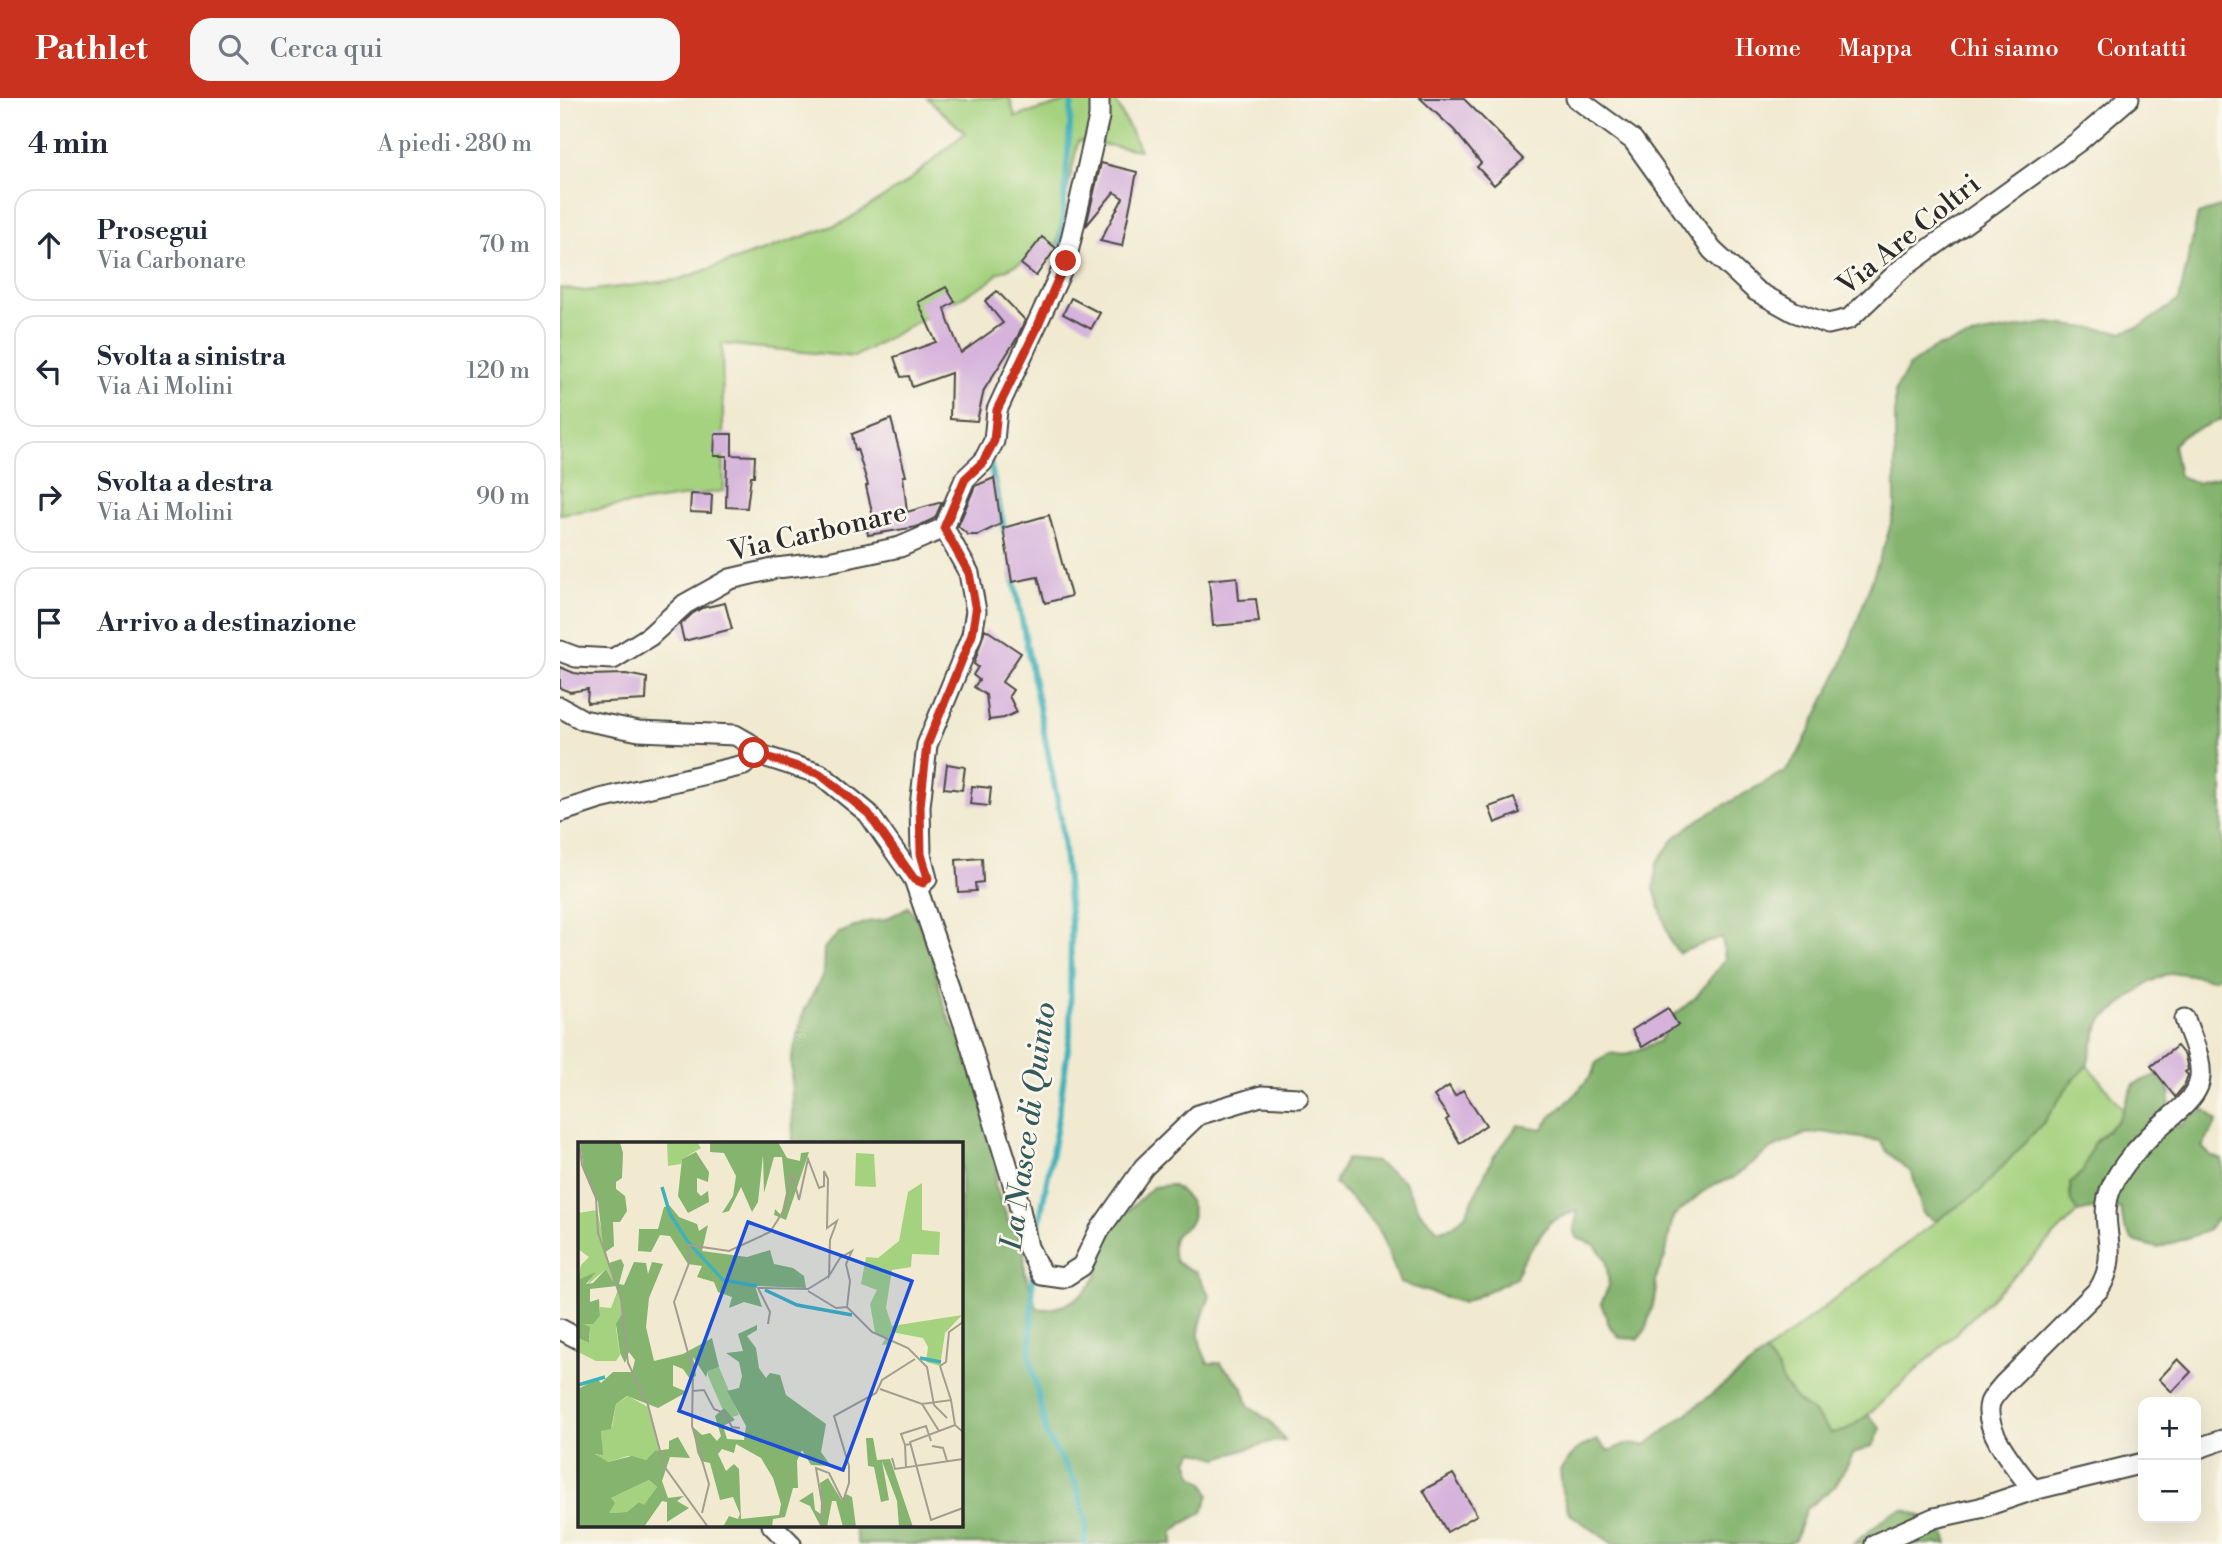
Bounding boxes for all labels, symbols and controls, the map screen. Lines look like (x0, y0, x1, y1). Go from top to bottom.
search box (190, 18, 680, 81)
text: Pathlet (35, 29, 148, 70)
icon: search (214, 30, 252, 68)
text: Cerca qui (270, 33, 383, 65)
text: Home (1735, 34, 1801, 64)
text: Mappa (1839, 34, 1912, 64)
text: Chi siamo (1950, 34, 2059, 64)
text: Contatti (2097, 34, 2187, 64)
text: 4 min (28, 125, 108, 163)
text: A piedi · 280 m (378, 130, 532, 158)
street label: Via Are Coltri (1830, 167, 1987, 304)
text: Prosegui (97, 215, 208, 247)
icon: ahead (30, 226, 68, 264)
text: 70 m (479, 231, 530, 259)
route end (1050, 245, 1081, 276)
text: Via Carbonare (97, 247, 246, 275)
text: Svolta a sinistra (97, 341, 286, 373)
icon: left (30, 352, 68, 390)
text: 120 m (466, 357, 530, 385)
text: Via Ai Molini (97, 373, 233, 401)
text: Svolta a destra (97, 467, 273, 499)
icon: right (30, 478, 68, 516)
text: 90 m (476, 483, 530, 511)
street label: Via Carbonare (725, 495, 910, 570)
text: Via Ai Molini (97, 499, 233, 527)
icon: arrive (30, 604, 68, 642)
text: Arrivo a destinazione (97, 607, 356, 639)
route start (738, 737, 769, 768)
water label: La Nasce di Quinto (993, 1000, 1065, 1253)
inset map (578, 1142, 962, 1526)
map controls (2138, 1397, 2201, 1523)
button: + (2138, 1397, 2201, 1460)
button: − (2138, 1460, 2201, 1523)

